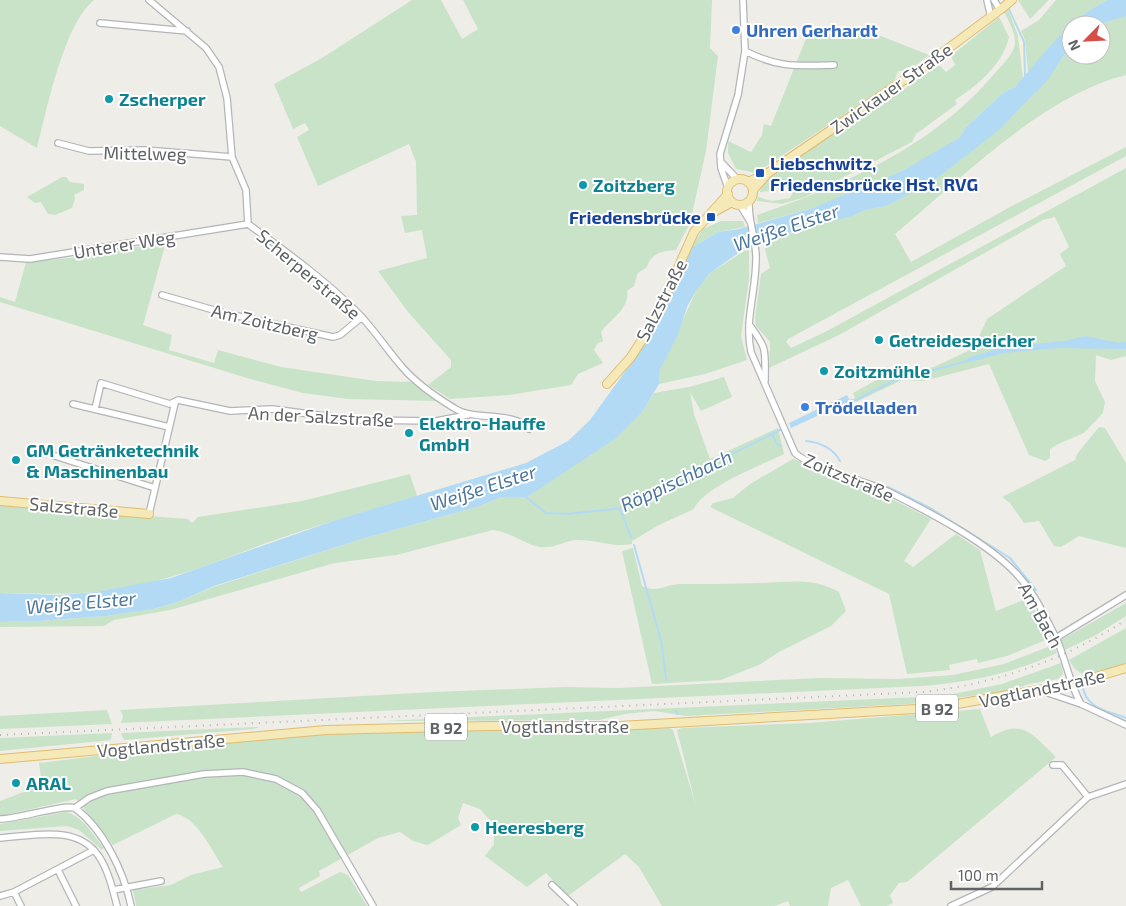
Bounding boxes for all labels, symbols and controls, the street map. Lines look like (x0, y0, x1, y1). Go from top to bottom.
north arrow (1061, 15, 1111, 65)
place label: Uhren Gerhardt (746, 19, 878, 41)
marker: Uhren Gerhardt (730, 24, 742, 36)
text: N (1064, 37, 1083, 54)
street label: Zwickauer Straße (826, 38, 956, 138)
place label: Zscherper (119, 88, 206, 110)
marker: Zscherper (103, 93, 115, 105)
street label: Mittelweg (103, 141, 187, 165)
place label: Liebschwitz, Friedensbrücke Hst. RVG (770, 152, 978, 195)
marker: Liebschwitz, Friedensbrücke Hst. RVG (754, 167, 766, 179)
place label: Zoitzberg (593, 174, 675, 196)
marker: Zoitzberg (577, 179, 589, 191)
water label: Weiße Elster (730, 198, 842, 256)
place label: Friedensbrücke (569, 206, 701, 228)
marker: Friedensbrücke (705, 211, 717, 223)
street label: Scherperstraße (253, 224, 365, 324)
street label: Unterer Weg (72, 225, 176, 263)
street label: Salzstraße (631, 255, 691, 345)
street label: Am Zoitzberg (209, 299, 321, 345)
place label: Getreidespeicher (889, 329, 1035, 351)
marker: Getreidespeicher (873, 334, 885, 346)
place label: Zoitzmühle (834, 360, 930, 382)
marker: Zoitzmühle (818, 365, 830, 377)
place label: Trödelladen (815, 396, 917, 418)
street label: An der Salzstraße (248, 401, 394, 431)
marker: Trödelladen (799, 401, 811, 413)
place label: Elektro-Hauffe GmbH (419, 412, 546, 455)
marker: Elektro-Hauffe GmbH (403, 427, 415, 439)
place label: GM Getränketechnik & Maschinenbau (26, 439, 199, 482)
water label: Röppischbach (616, 444, 736, 516)
street label: Zoitzstraße (801, 448, 897, 506)
marker: GM Getränketechnik & Maschinenbau (10, 454, 22, 466)
water label: Weiße Elster (427, 459, 539, 515)
street label: Salzstraße (28, 492, 120, 522)
street label: Am Bach (1014, 578, 1068, 652)
water label: Weiße Elster (25, 586, 137, 618)
street label: Vogtlandstraße (977, 664, 1107, 712)
road number: B 92 (916, 694, 958, 721)
road number: B 92 (425, 714, 467, 740)
street label: Vogtlandstraße (501, 715, 629, 737)
street label: Vogtlandstraße (96, 728, 226, 762)
place label: ARAL (26, 772, 71, 794)
marker: ARAL (10, 777, 22, 789)
place label: Heeresberg (485, 816, 584, 838)
marker: Heeresberg (469, 821, 481, 833)
scale bar (951, 858, 1042, 890)
text: 100 m (958, 866, 999, 884)

